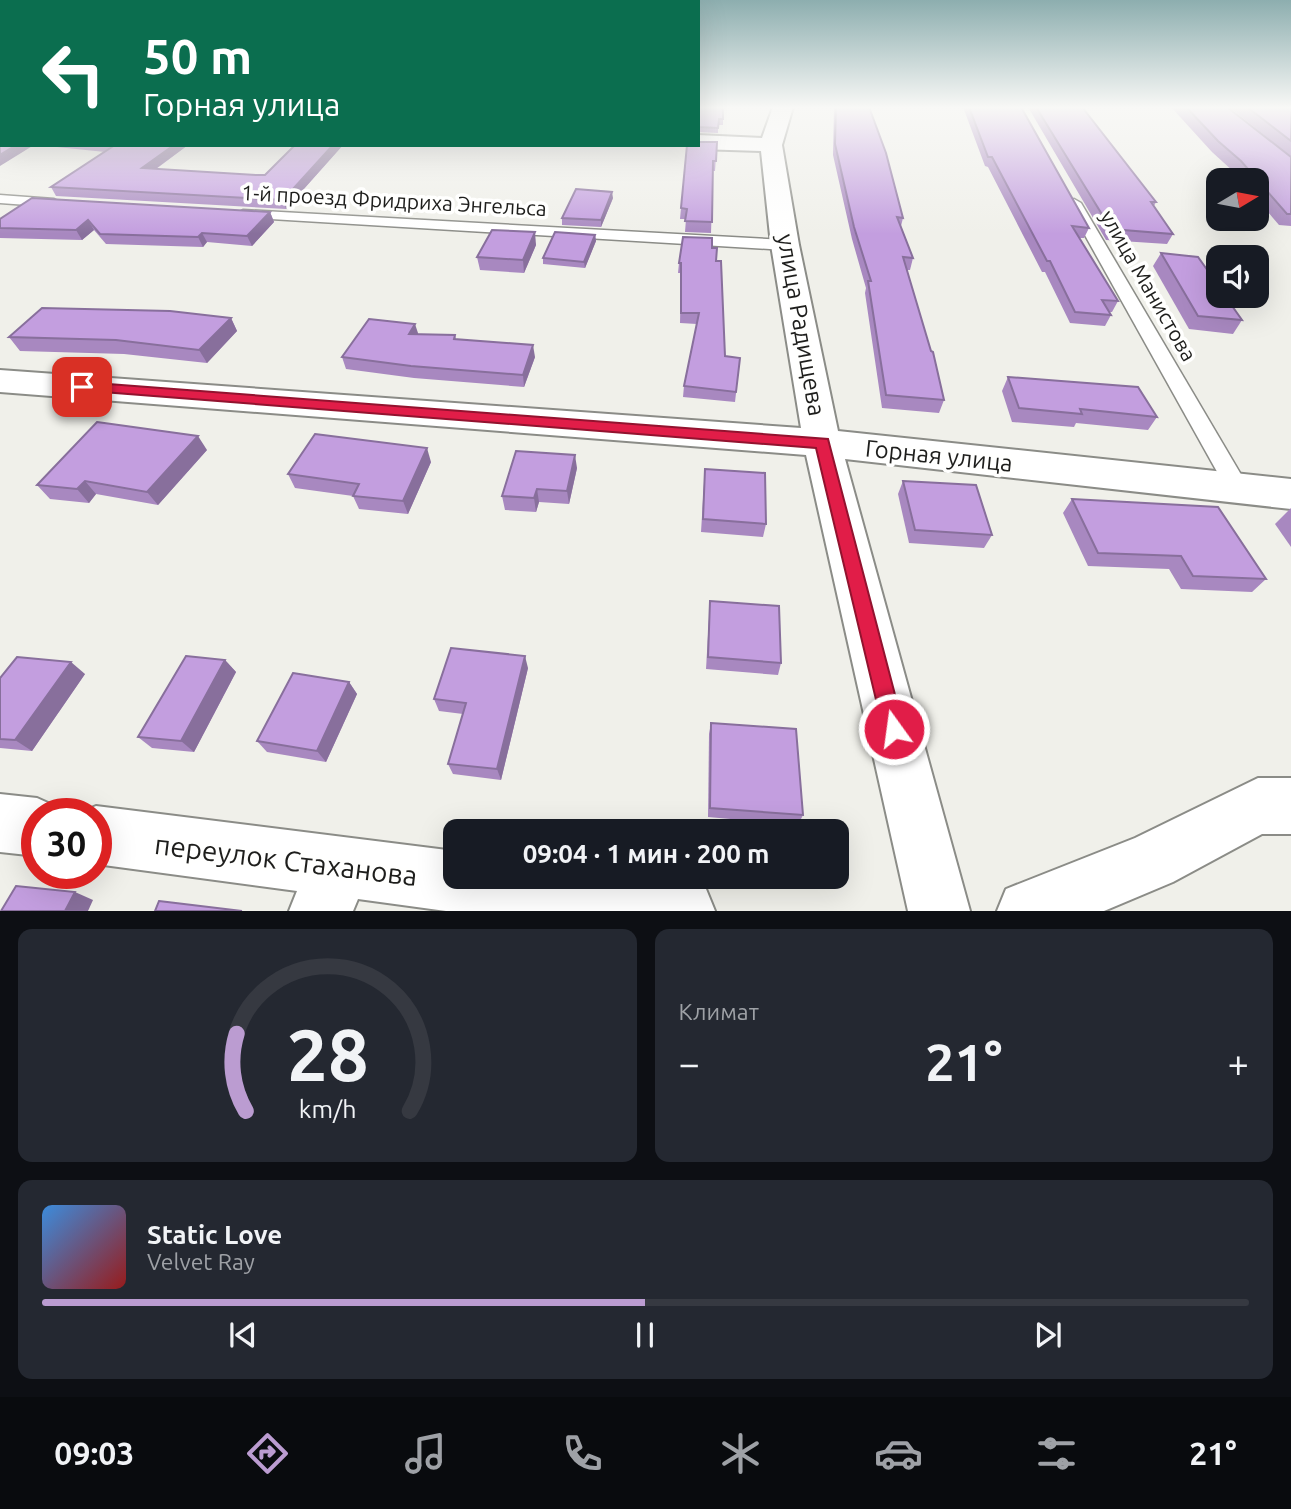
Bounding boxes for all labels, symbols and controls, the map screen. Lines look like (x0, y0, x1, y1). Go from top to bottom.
icon: left (28, 28, 119, 119)
text: 50 m (143, 28, 252, 83)
text: Горная улица (143, 86, 340, 122)
north arrow (1206, 168, 1269, 231)
map controls (1206, 168, 1269, 308)
street label: 1-й проезд Фридриха Энгельса (241, 180, 547, 220)
street label: улица Манистова (1096, 206, 1202, 365)
street label: улица Радищева (772, 232, 831, 418)
button: sound (1206, 245, 1269, 308)
pin (52, 357, 112, 417)
icon: arrive (63, 368, 101, 406)
street label: Горная улица (864, 434, 1014, 477)
position arrow (857, 692, 931, 766)
speed limit sign: 30 (21, 798, 112, 889)
street label: переулок Стаханова (153, 828, 419, 891)
text: 09:04 · 1 мин · 200 m (523, 839, 769, 868)
text: Климат (679, 999, 759, 1024)
text: 28 (286, 1014, 368, 1096)
text: 21° (925, 1033, 1002, 1091)
text: − (679, 1042, 700, 1084)
text: + (1228, 1042, 1249, 1084)
text: km/h (298, 1095, 356, 1123)
text: Static Love (147, 1220, 282, 1249)
text: Velvet Ray (147, 1249, 255, 1274)
icon: previous (224, 1316, 262, 1354)
icon: pause (626, 1316, 664, 1354)
icon: next (1029, 1316, 1067, 1354)
icon: directions (243, 1429, 292, 1478)
icon: music (401, 1429, 450, 1478)
icon: phone (558, 1429, 607, 1478)
icon: climate (716, 1429, 765, 1478)
icon: car (874, 1429, 923, 1478)
icon: filters (1032, 1429, 1081, 1478)
text: 09:03 (54, 1435, 134, 1471)
text: 21° (1189, 1435, 1237, 1471)

